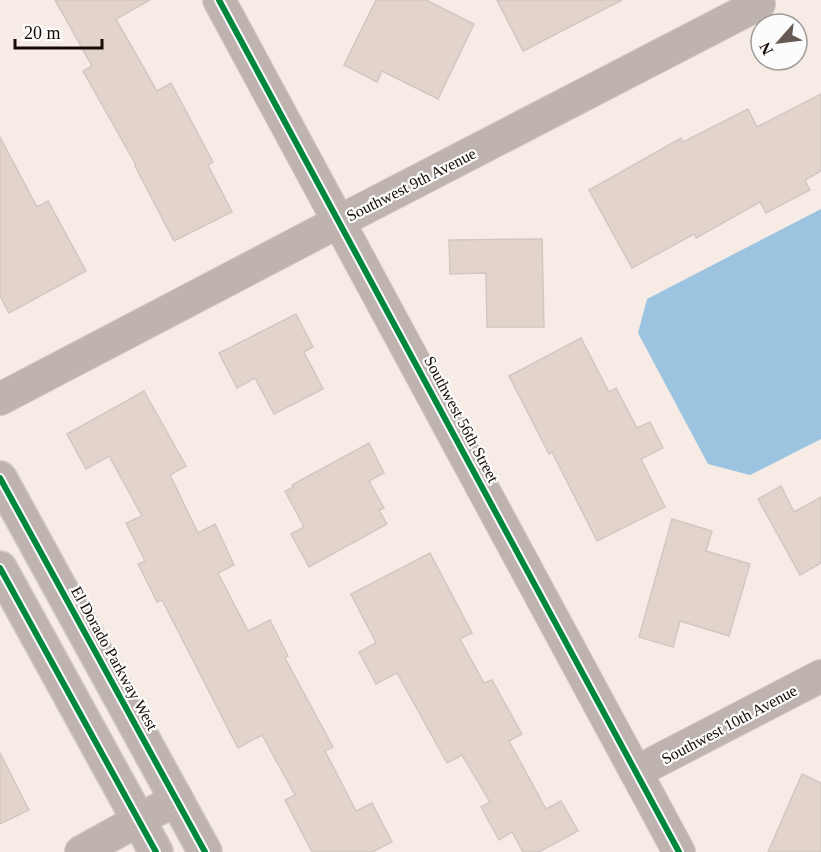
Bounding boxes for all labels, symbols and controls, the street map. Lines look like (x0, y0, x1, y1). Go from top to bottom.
scale bar (15, 12, 102, 50)
north arrow (749, 12, 809, 72)
text: 20 m (24, 23, 61, 43)
text: N (756, 39, 776, 58)
street label: Southwest 9th Avenue (344, 144, 479, 224)
street label: Southwest 56th Street (421, 353, 502, 486)
street label: El Dorado Parkway West (67, 583, 161, 734)
street label: Southwest 10th Avenue (659, 682, 800, 767)

